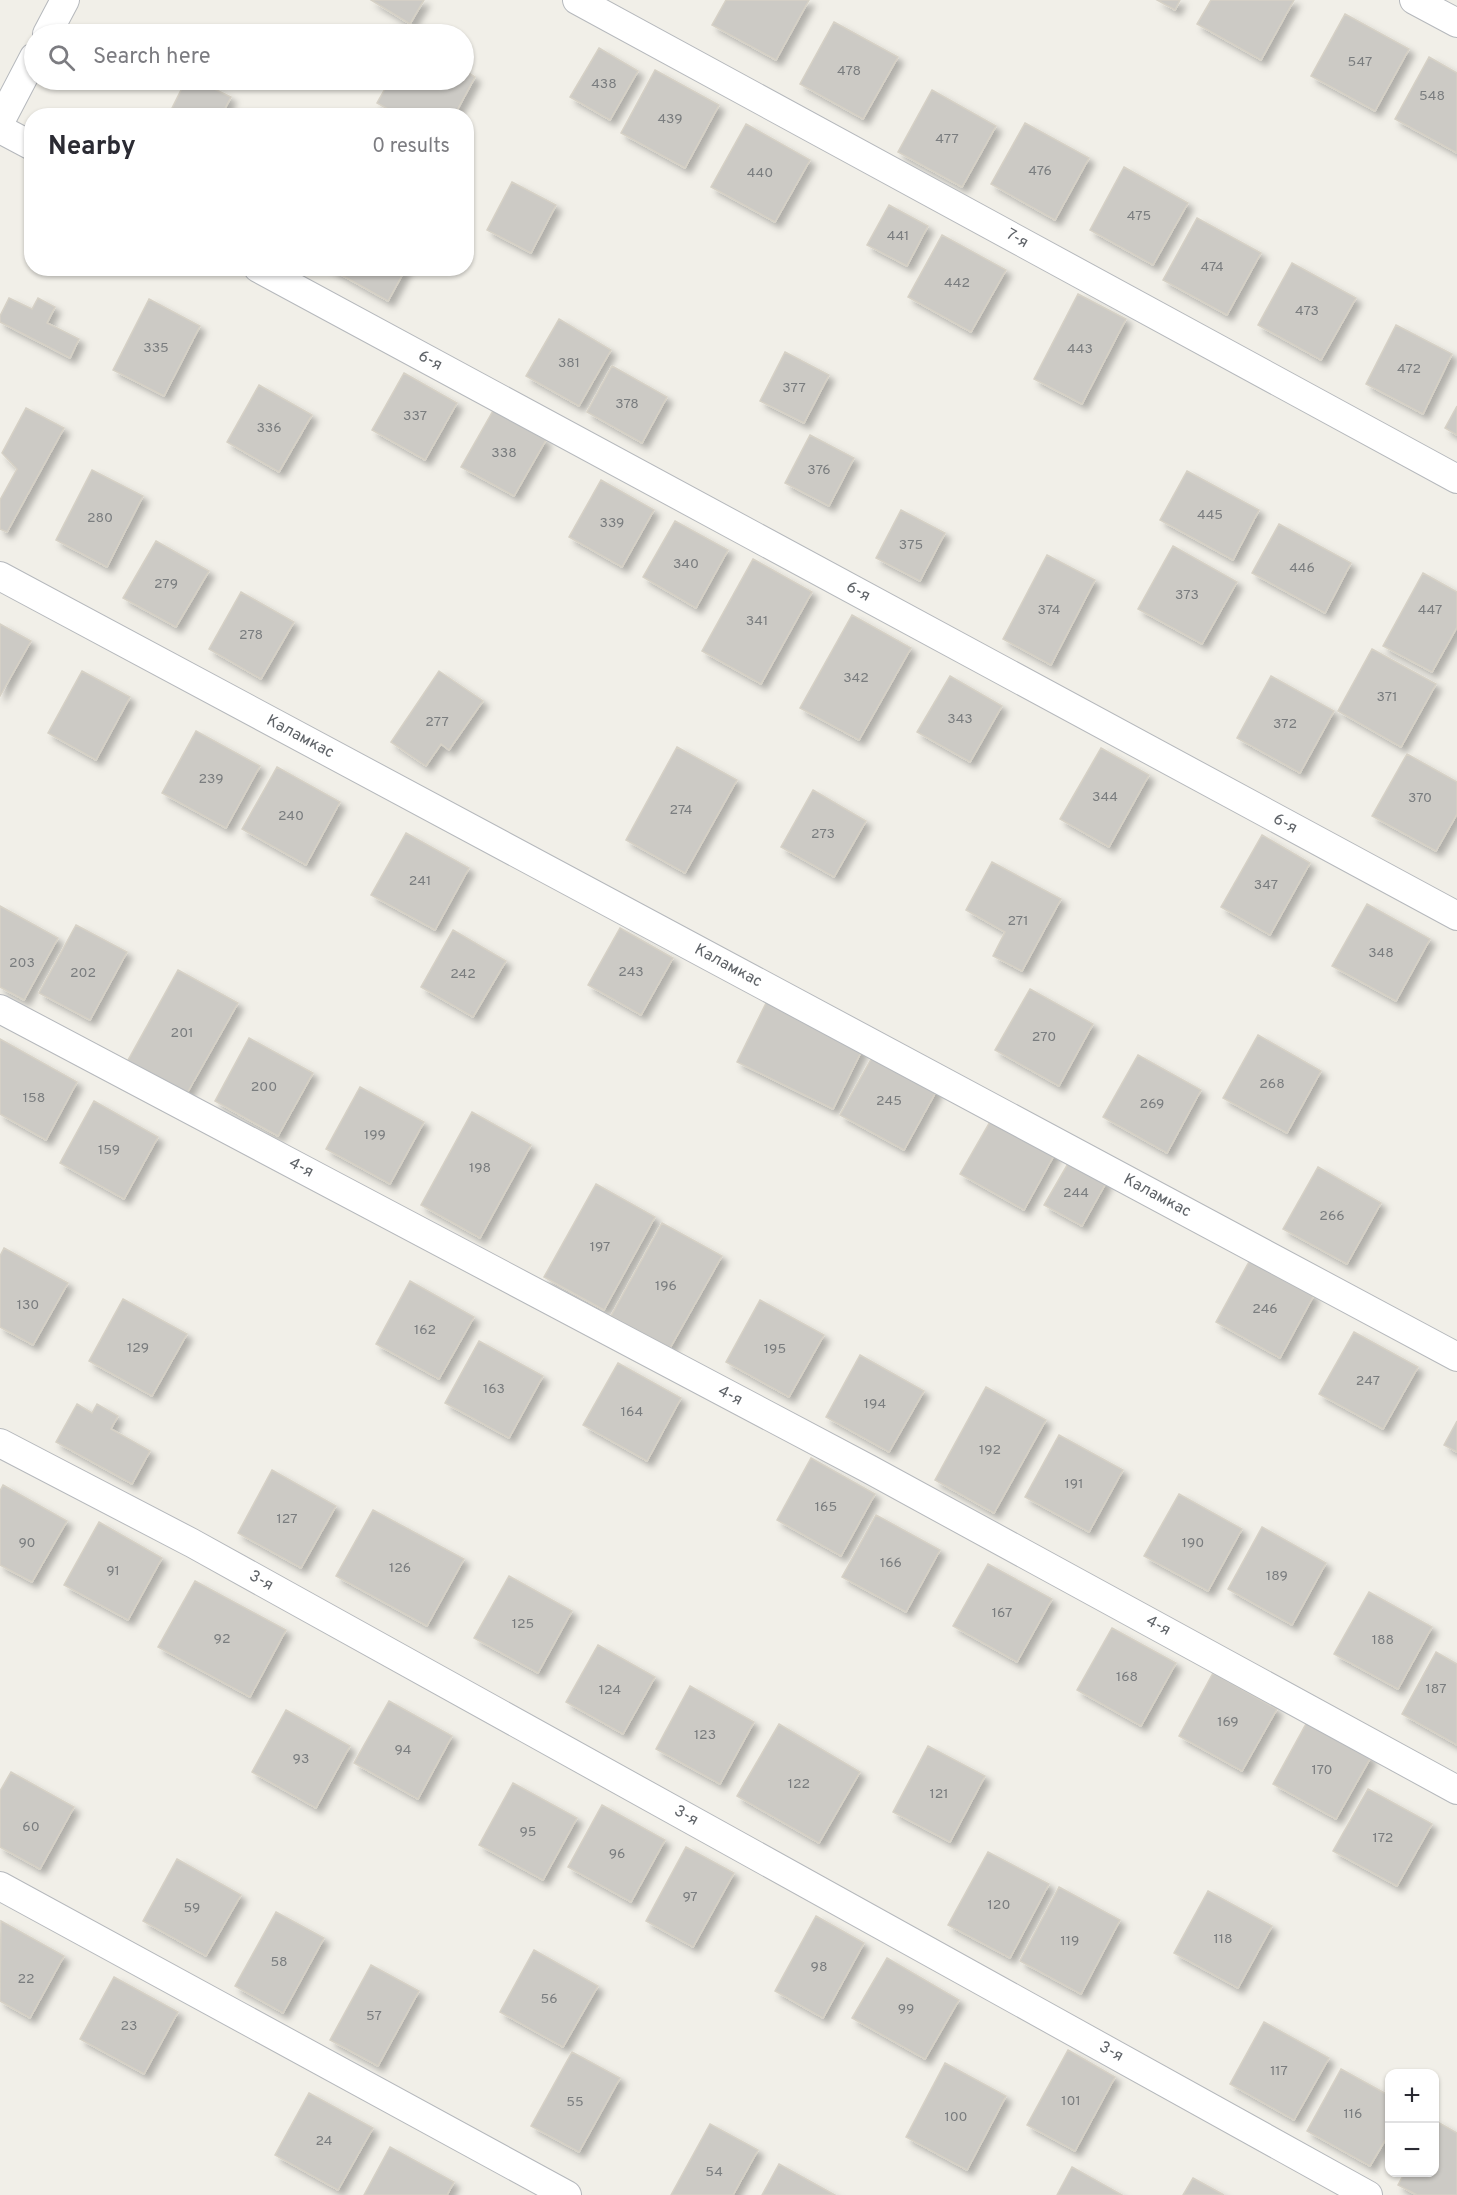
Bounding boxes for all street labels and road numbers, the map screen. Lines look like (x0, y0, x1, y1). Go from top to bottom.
street label: 7-я (1002, 225, 1032, 253)
street label: 6-я (414, 346, 446, 376)
street label: 6-я (842, 577, 874, 607)
street label: Каламкас (263, 711, 337, 763)
street label: 6-я (1269, 809, 1301, 839)
street label: Каламкас (691, 940, 765, 992)
street label: 4-я (285, 1153, 317, 1183)
street label: Каламкас (1120, 1170, 1194, 1222)
street label: 4-я (714, 1381, 746, 1411)
street label: 3-я (245, 1566, 277, 1596)
street label: 4-я (1142, 1611, 1174, 1641)
street label: 3-я (670, 1801, 702, 1831)
street label: 3-я (1095, 2037, 1127, 2067)

